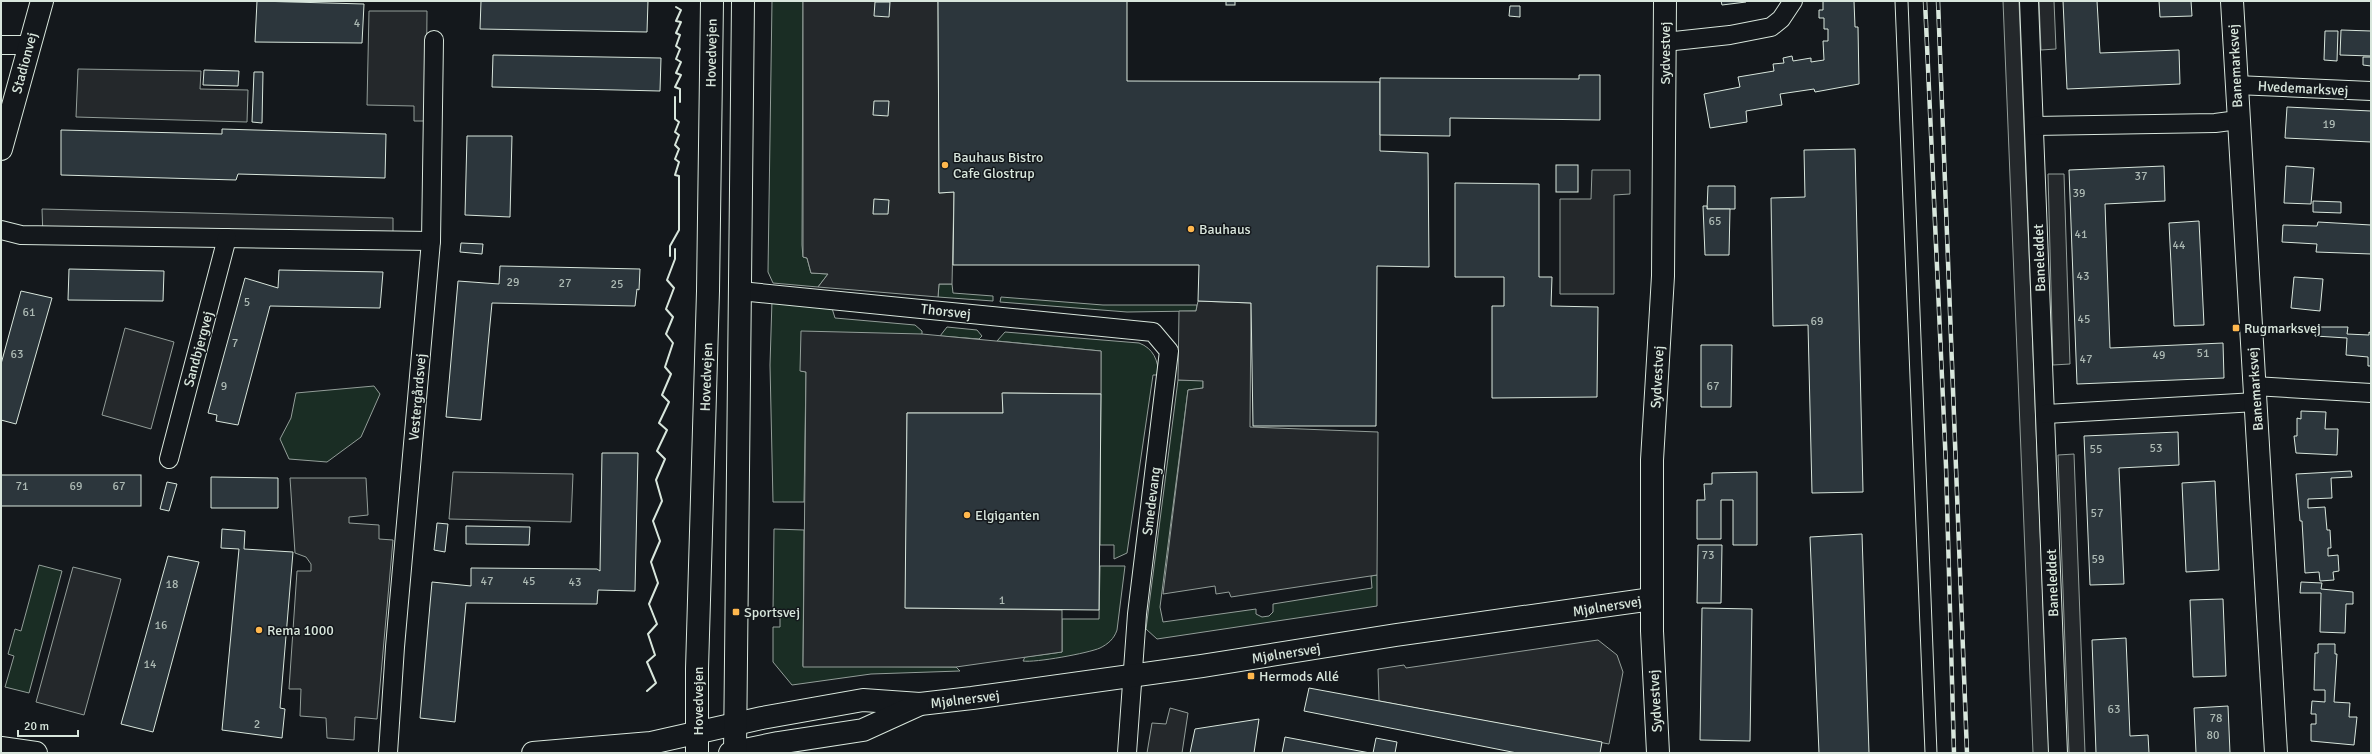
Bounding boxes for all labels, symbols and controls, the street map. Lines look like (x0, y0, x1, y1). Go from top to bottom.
house number: 4 (354, 16, 361, 31)
street label: Hovedvejen (702, 18, 721, 88)
street label: Sydvestvej (1657, 22, 1674, 84)
street label: Banemarksvej (2225, 24, 2246, 108)
street label: Stadionvej (8, 31, 41, 96)
street label: Hvedemarksvej (2257, 78, 2349, 99)
house number: 19 (2323, 117, 2335, 132)
place label: Bauhaus Bistro Cafe Glostrup (953, 149, 1043, 182)
marker: Bauhaus Bistro Cafe Glostrup (940, 160, 950, 170)
house number: 37 (2135, 169, 2147, 184)
house number: 39 (2073, 186, 2085, 201)
house number: 65 (1709, 214, 1721, 229)
place label: Bauhaus (1199, 221, 1251, 238)
marker: Bauhaus (1186, 224, 1196, 234)
street label: Baneleddet (2030, 224, 2049, 292)
house number: 41 (2075, 227, 2087, 242)
house number: 44 (2173, 238, 2186, 253)
house number: 43 (2077, 269, 2089, 284)
house number: 29 (507, 275, 519, 290)
house number: 27 (559, 276, 571, 291)
house number: 25 (611, 277, 623, 292)
house number: 5 (244, 295, 250, 310)
street label: Thorsvej (920, 300, 972, 323)
house number: 61 (23, 305, 35, 320)
street label: Sandbjergvej (180, 309, 217, 389)
house number: 45 (2078, 312, 2090, 327)
house number: 69 (1811, 314, 1823, 329)
place label: Rugmarksvej (2244, 320, 2321, 337)
marker: Rugmarksvej (2231, 323, 2241, 333)
house number: 7 (232, 336, 238, 351)
street label: Hovedvejen (697, 342, 716, 412)
street label: Sydvestvej (1647, 345, 1668, 409)
house number: 51 (2197, 346, 2209, 361)
house number: 63 (11, 347, 23, 362)
street label: Banemarksvej (2244, 347, 2267, 431)
house number: 49 (2153, 348, 2165, 363)
house number: 47 (2080, 352, 2092, 367)
street label: Vestergårdsvej (405, 353, 430, 441)
house number: 9 (221, 379, 227, 394)
house number: 67 (1707, 379, 1719, 394)
house number: 53 (2150, 441, 2162, 456)
house number: 55 (2090, 442, 2102, 457)
street label: Smedevang (1139, 466, 1164, 536)
house number: 71 (16, 479, 28, 494)
house number: 69 (70, 479, 82, 494)
house number: 67 (113, 479, 125, 494)
house number: 57 (2091, 506, 2103, 521)
place label: Elgiganten (975, 507, 1040, 524)
marker: Elgiganten (962, 510, 972, 520)
house number: 73 (1702, 548, 1714, 563)
street label: Baneleddet (2043, 549, 2062, 617)
house number: 59 (2092, 552, 2104, 567)
house number: 47 (481, 574, 493, 589)
house number: 45 (523, 574, 535, 589)
house number: 43 (569, 575, 581, 590)
house number: 18 (166, 577, 178, 592)
house number: 1 (999, 593, 1005, 608)
street label: Mjølnersvej (1571, 593, 1643, 620)
place label: Sportsvej (744, 604, 800, 621)
marker: Sportsvej (731, 607, 741, 617)
house number: 16 (155, 618, 167, 633)
place label: Rema 1000 (267, 622, 334, 639)
marker: Rema 1000 (254, 625, 264, 635)
street label: Mjølnersvej (1250, 640, 1322, 667)
house number: 14 (144, 657, 157, 672)
street label: Hovedvejen (690, 667, 707, 735)
place label: Hermods Allé (1259, 668, 1339, 685)
street label: Sydvestvej (1645, 669, 1666, 733)
marker: Hermods Allé (1246, 671, 1256, 681)
street label: Mjølnersvej (929, 687, 1001, 712)
house number: 63 (2108, 702, 2120, 717)
house number: 78 (2210, 711, 2222, 726)
scale bar (18, 712, 78, 738)
house number: 2 (254, 717, 260, 732)
text: 20 m (24, 719, 49, 734)
house number: 80 (2207, 728, 2219, 743)

